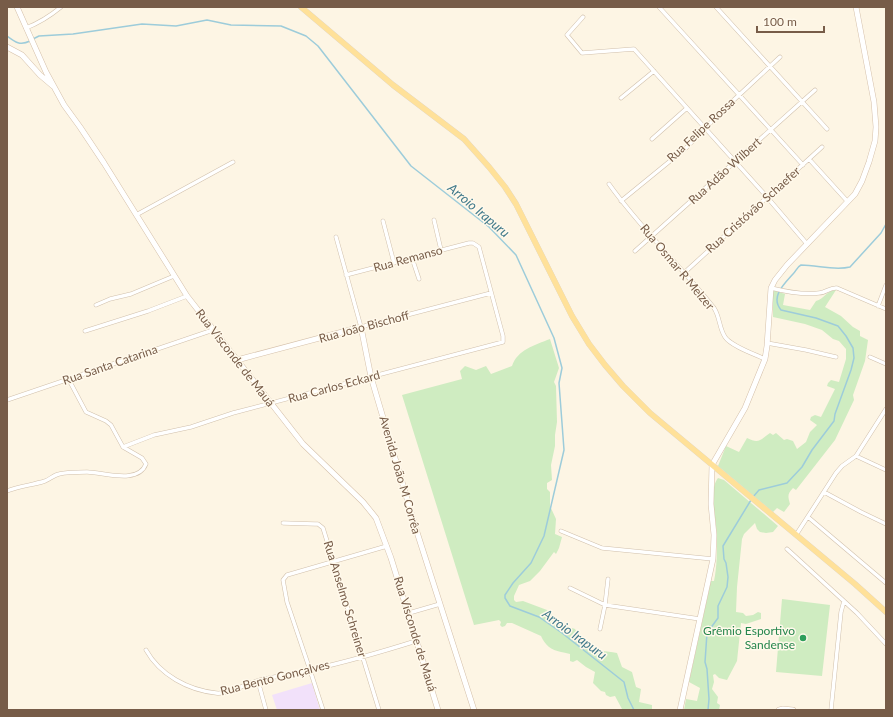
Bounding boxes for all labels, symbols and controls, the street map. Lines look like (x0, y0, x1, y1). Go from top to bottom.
scale bar (757, 8, 824, 34)
text: 100 m (763, 14, 797, 29)
street label: Rua Felipe Rossa (663, 94, 738, 165)
street label: Rua Adão Wilbert (685, 134, 765, 207)
street label: Rua Cristóvão Schaefer (702, 163, 804, 256)
water label: Arroio Irapuru (444, 179, 513, 240)
street label: Rua Osmar R Melzer (637, 221, 718, 313)
street label: Rua Remanso (372, 242, 444, 275)
street label: Rua Visconde de Mauá (193, 306, 278, 410)
street label: Rua João Bischoff (317, 307, 411, 346)
street label: Rua Santa Catarina (60, 341, 159, 388)
street label: Rua Carlos Eckard (286, 367, 381, 406)
street label: Avenida João M Corrêa (376, 414, 425, 536)
street label: Rua Anselmo Schreiner (321, 539, 371, 660)
street label: Rua Visconde de Mauá (391, 574, 440, 693)
water label: Arroio Irapuru (539, 605, 610, 663)
place label: Grêmio Esportivo Sandense (703, 623, 795, 652)
marker: Grêmio Esportivo Sandense (798, 633, 808, 643)
street label: Rua Bento Gonçalves (219, 657, 331, 698)

